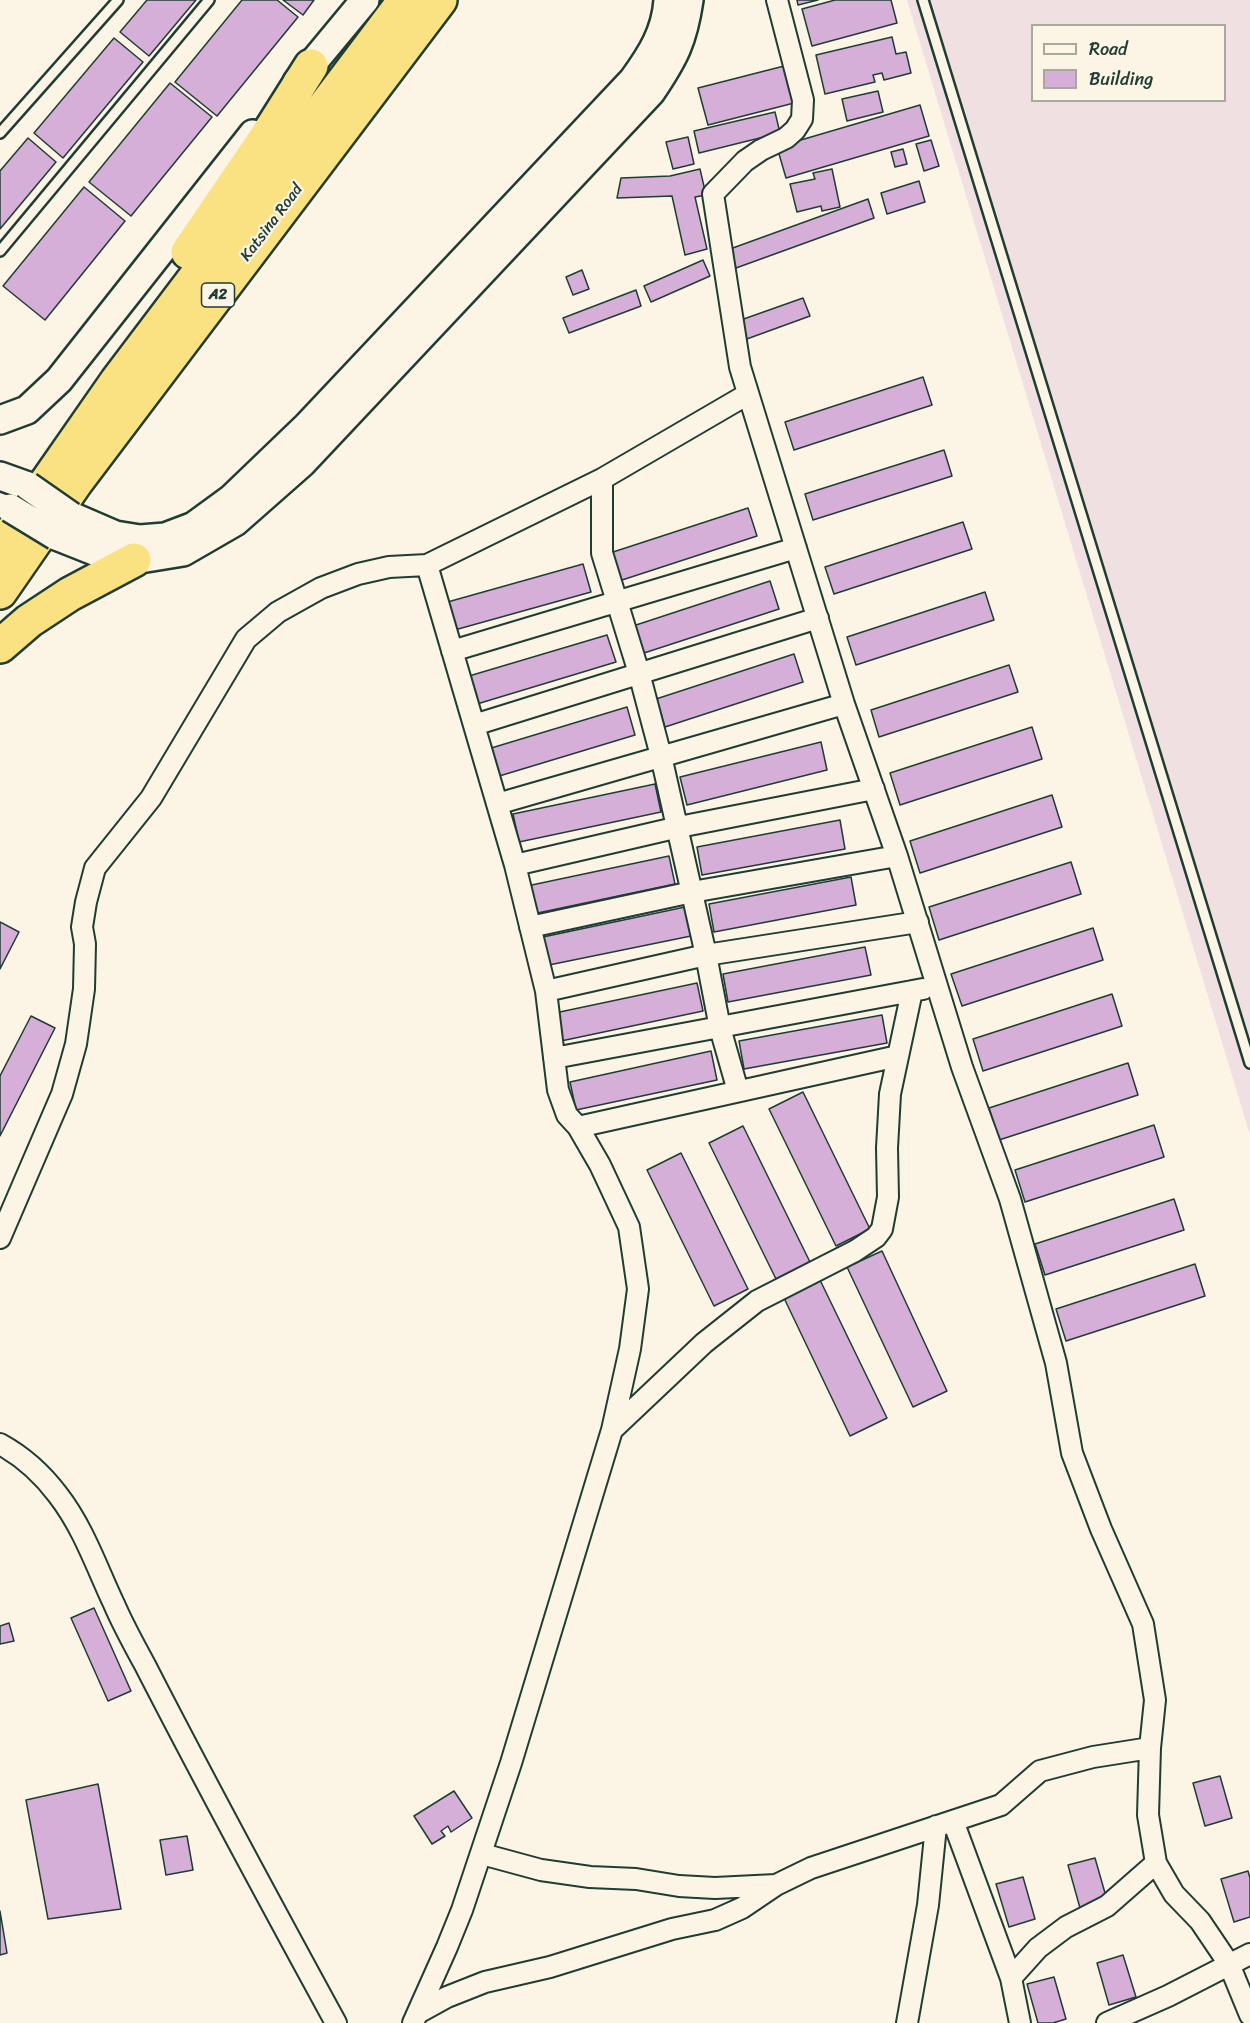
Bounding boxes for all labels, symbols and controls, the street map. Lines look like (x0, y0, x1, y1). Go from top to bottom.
legend (1031, 24, 1226, 102)
text: Road (1089, 33, 1128, 65)
text: Building (1089, 63, 1153, 95)
street label: Katsina Road (237, 181, 307, 265)
road number: A2 (202, 283, 234, 307)

